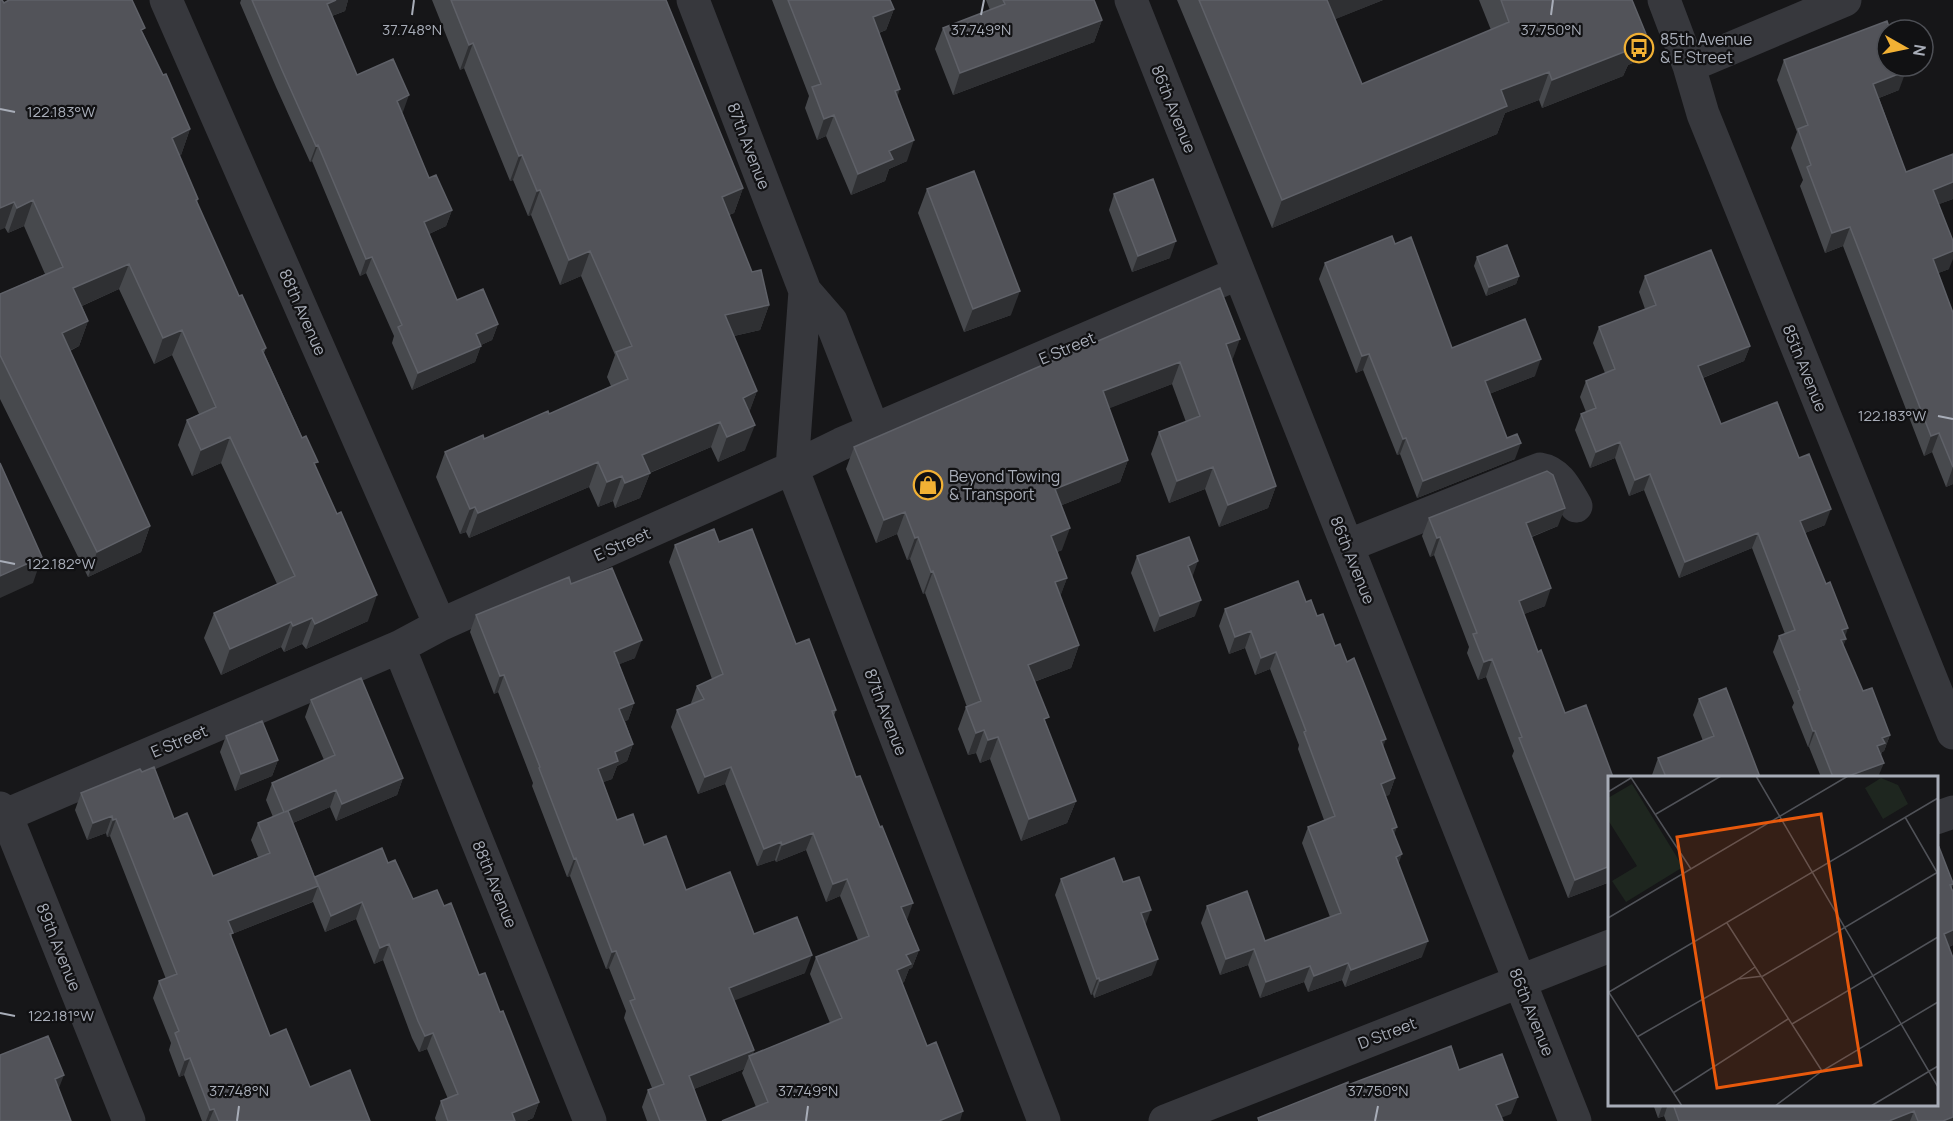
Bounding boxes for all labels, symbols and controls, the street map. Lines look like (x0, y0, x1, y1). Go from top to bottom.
north arrow (1875, 18, 1935, 78)
text: 37.748°N (382, 19, 442, 40)
text: 37.749°N (951, 19, 1011, 40)
text: 37.750°N (1521, 19, 1582, 40)
place label: 85th Avenue & E Street (1660, 28, 1752, 68)
bus stop icon: 85th Avenue & E Street (1623, 32, 1655, 64)
text: N (1908, 43, 1932, 58)
street label: 86th Avenue (1146, 62, 1202, 156)
street label: 87th Avenue (722, 99, 776, 193)
text: 122.183°W (27, 101, 95, 122)
street label: 88th Avenue (274, 265, 332, 359)
street label: 85th Avenue (1777, 321, 1833, 415)
street label: E Street (1035, 326, 1099, 370)
text: 122.183°W (1858, 405, 1926, 426)
place label: Beyond Towing & Transport (949, 465, 1060, 505)
shop icon: Beyond Towing & Transport (912, 469, 944, 501)
street label: 86th Avenue (1325, 513, 1381, 607)
street label: E Street (590, 522, 654, 566)
text: 122.182°W (27, 553, 95, 574)
street label: 87th Avenue (859, 665, 913, 759)
street label: E Street (147, 719, 211, 763)
inset map (1608, 776, 1938, 1106)
street label: 88th Avenue (467, 837, 523, 931)
street label: 89th Avenue (31, 900, 87, 994)
street label: 86th Avenue (1504, 965, 1560, 1059)
text: 122.181°W (28, 1005, 94, 1026)
street label: D Street (1355, 1012, 1419, 1054)
text: 37.748°N (209, 1080, 269, 1101)
text: 37.749°N (778, 1080, 838, 1101)
text: 37.750°N (1348, 1080, 1409, 1101)

